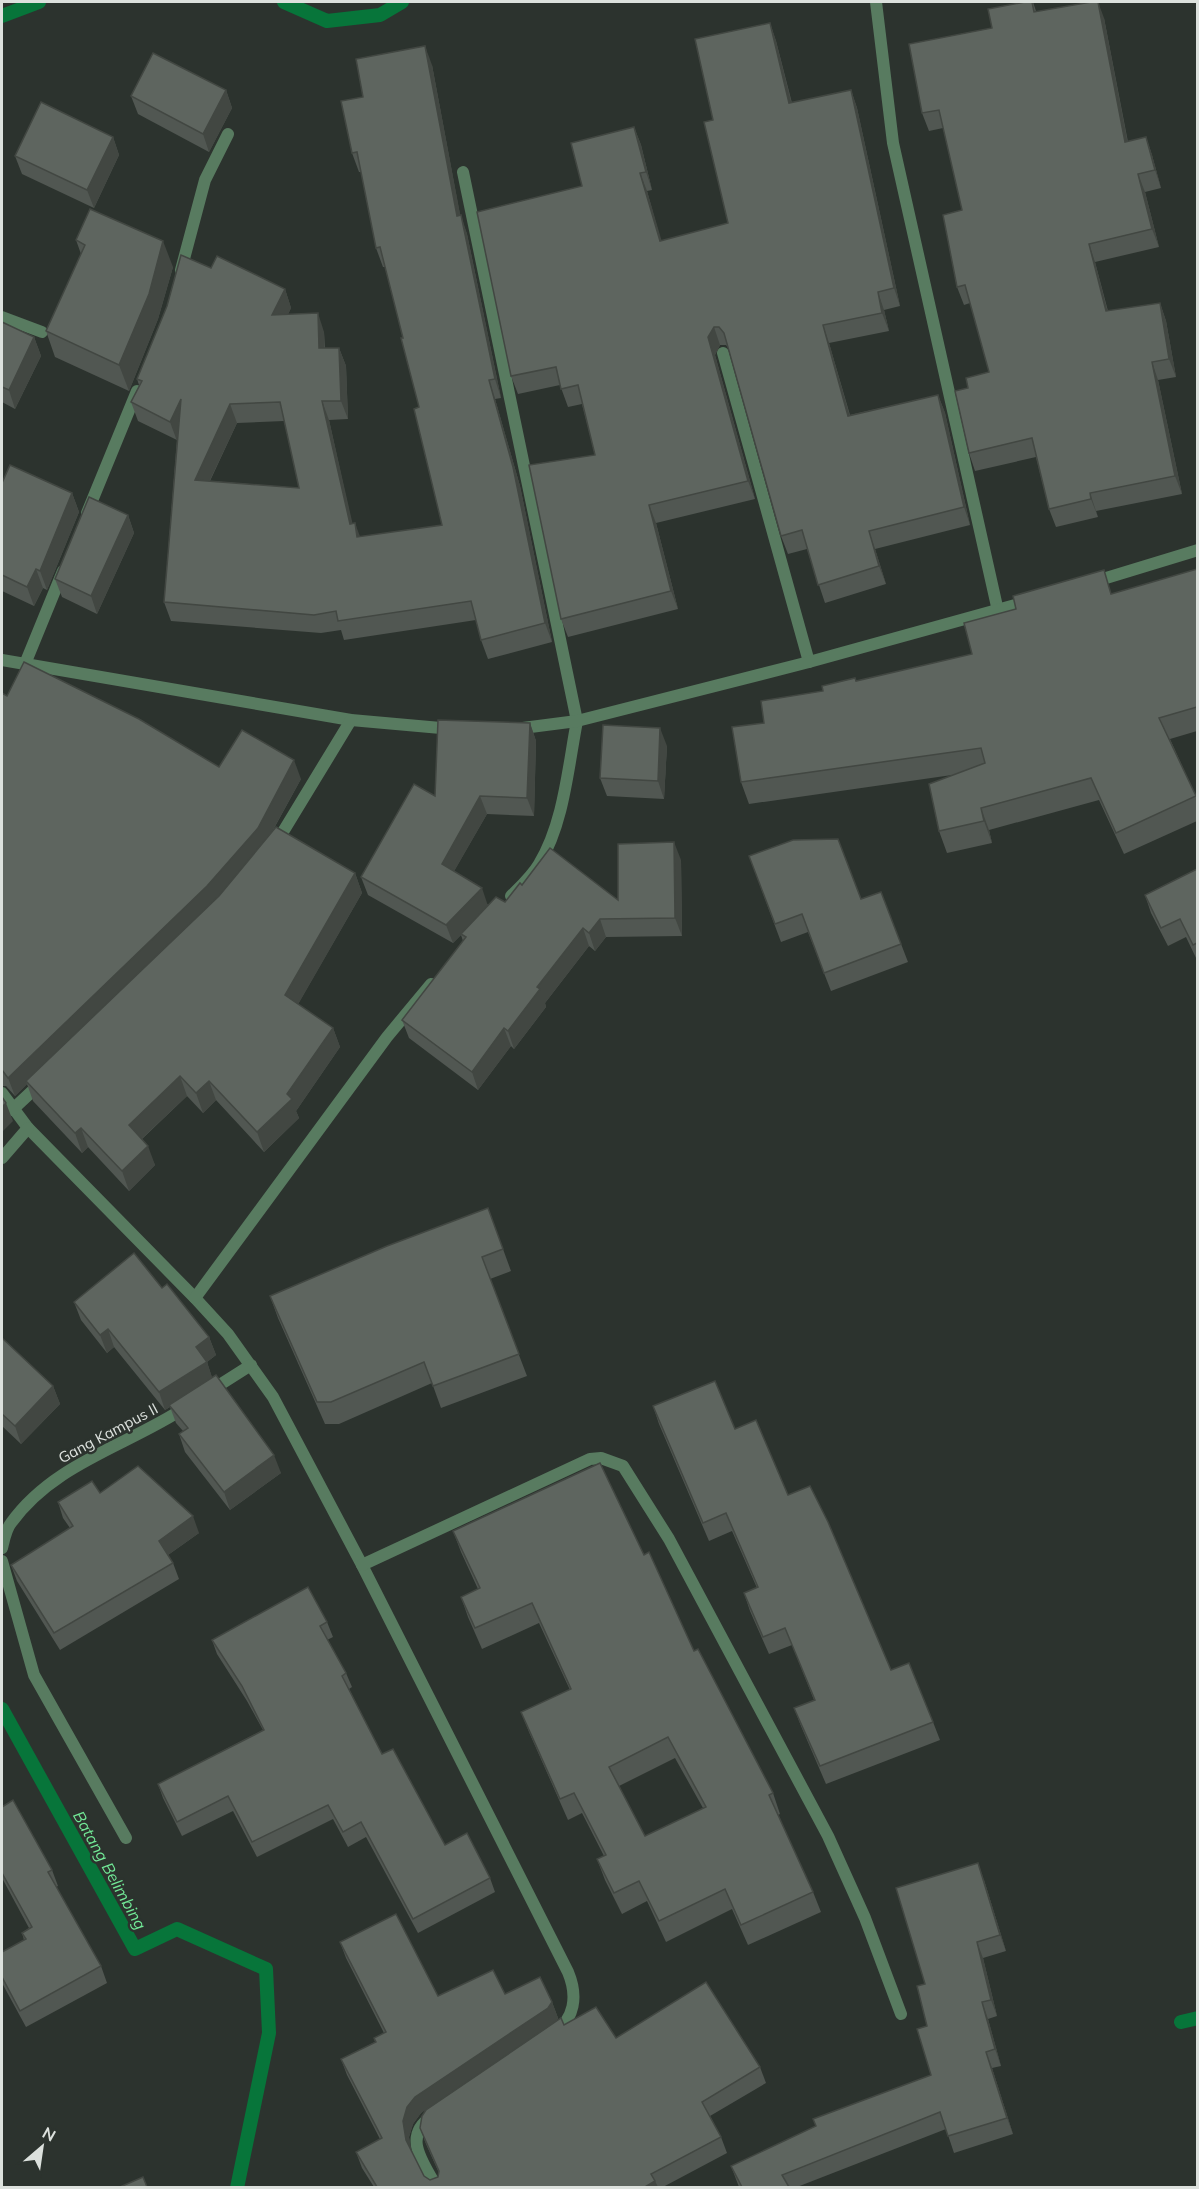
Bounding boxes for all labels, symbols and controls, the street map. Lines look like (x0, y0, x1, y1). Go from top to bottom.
street label: Gang Kampus II (55, 1399, 161, 1467)
water label: Batang Belimbing (69, 1807, 151, 1933)
north arrow (12, 2117, 72, 2177)
text: N (39, 2122, 59, 2146)

